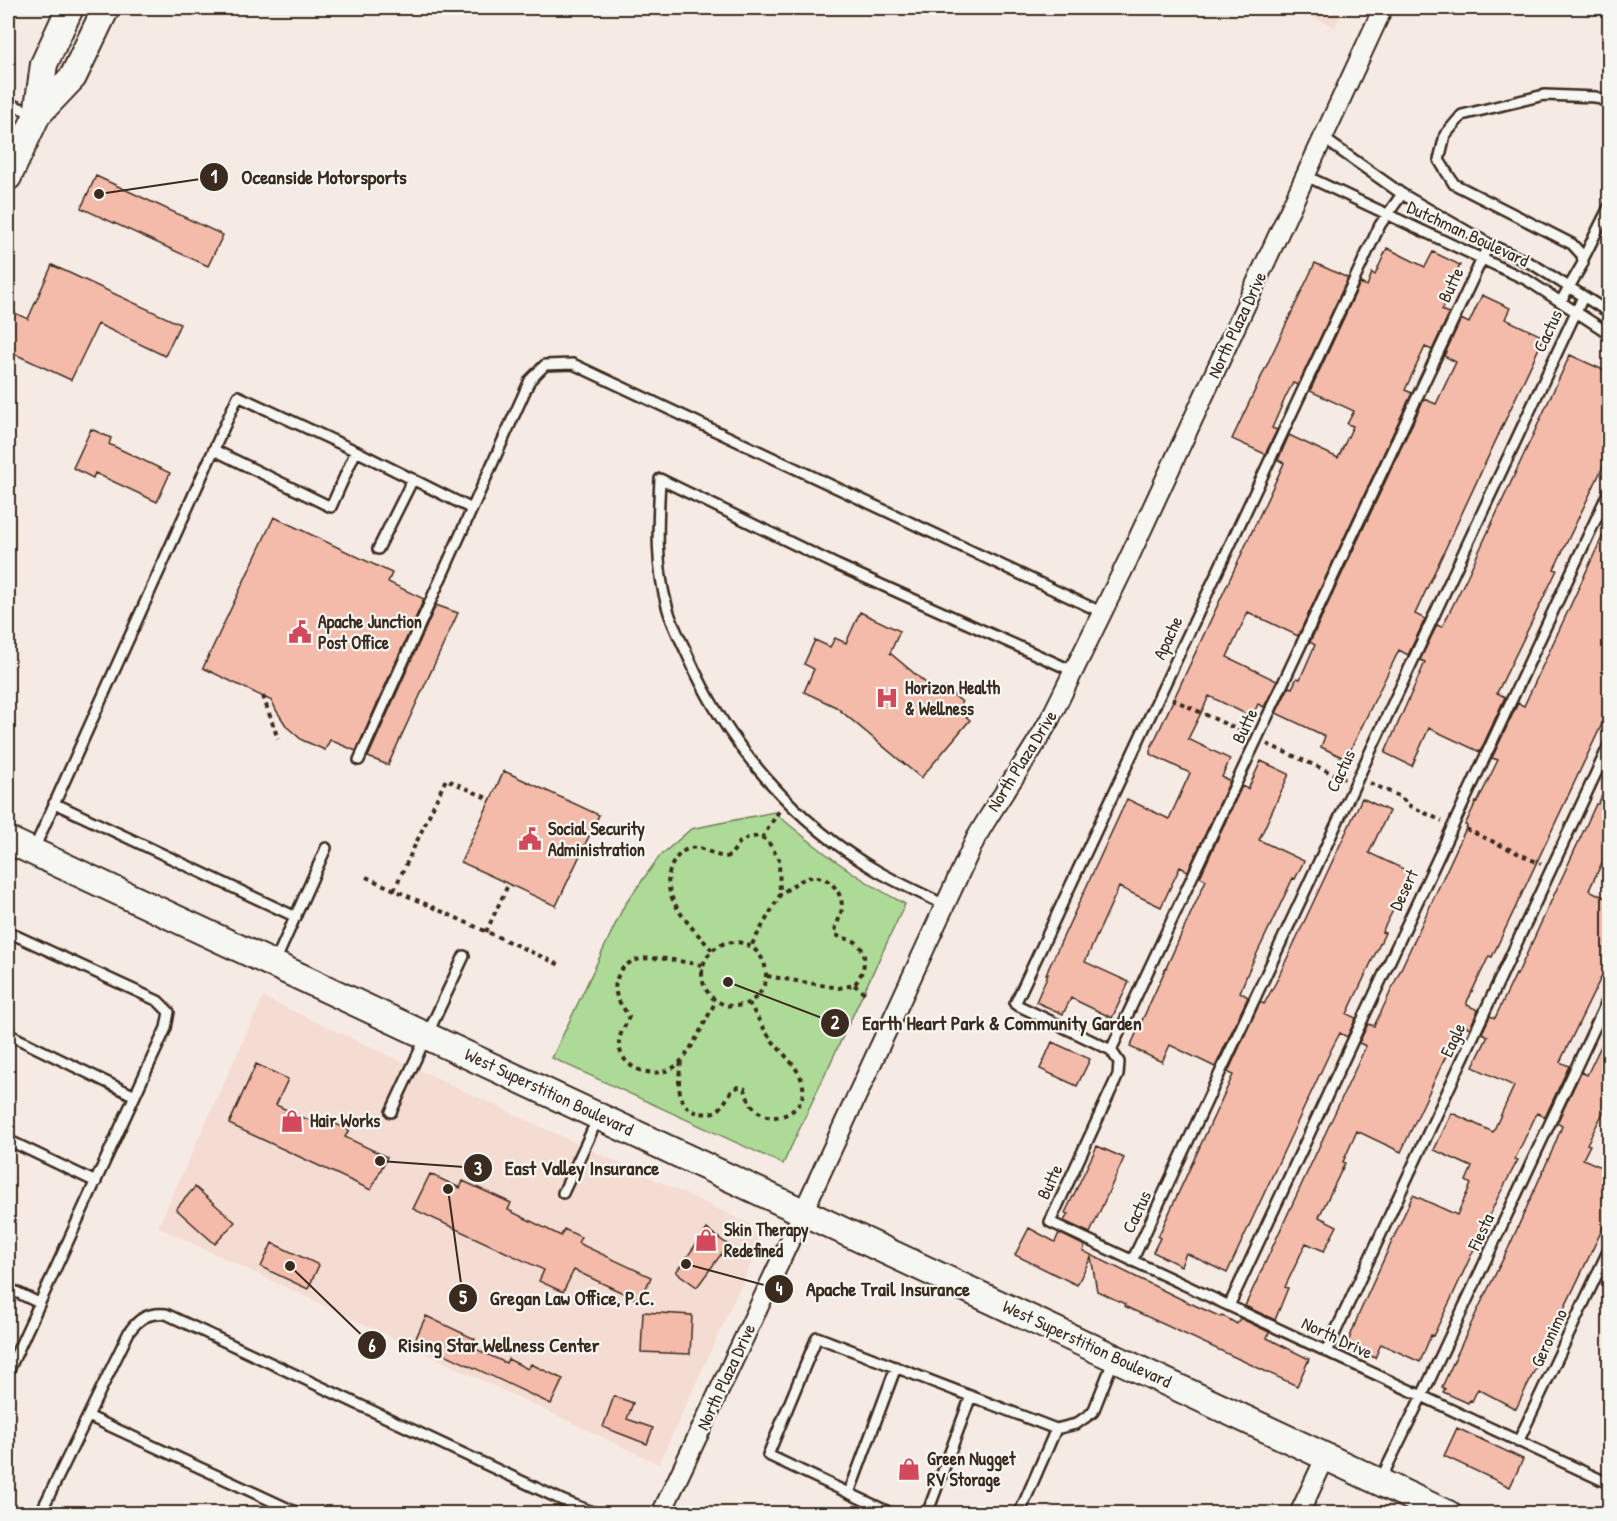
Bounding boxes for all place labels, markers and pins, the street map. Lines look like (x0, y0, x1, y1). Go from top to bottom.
callout: Oceanside Motorsports (199, 158, 418, 196)
place label: Apache Junction Post Office (318, 609, 422, 655)
public building icon: Apache Junction Post Office (287, 619, 313, 645)
place label: Horizon Health & Wellness (905, 675, 1000, 721)
hospital icon: Horizon Health & Wellness (874, 685, 900, 711)
place label: Social Security Administration (548, 816, 645, 862)
public building icon: Social Security Administration (517, 826, 543, 852)
callout: Earth Heart Park & Community Garden (820, 1004, 1153, 1042)
shop icon: Hair Works (279, 1108, 305, 1134)
place label: Hair Works (310, 1108, 380, 1133)
callout: East Valley Insurance (463, 1149, 671, 1187)
place label: Skin Therapy Redefined (724, 1217, 809, 1263)
shop icon: Skin Therapy Redefined (693, 1227, 719, 1253)
callout: Apache Trail Insurance (764, 1270, 982, 1308)
callout: Gregan Law Office, P.C. (448, 1279, 666, 1317)
callout: Rising Star Wellness Center (357, 1326, 612, 1364)
place label: Green Nugget RV Storage (927, 1446, 1016, 1493)
shop icon: Green Nugget RV Storage (896, 1456, 922, 1482)

